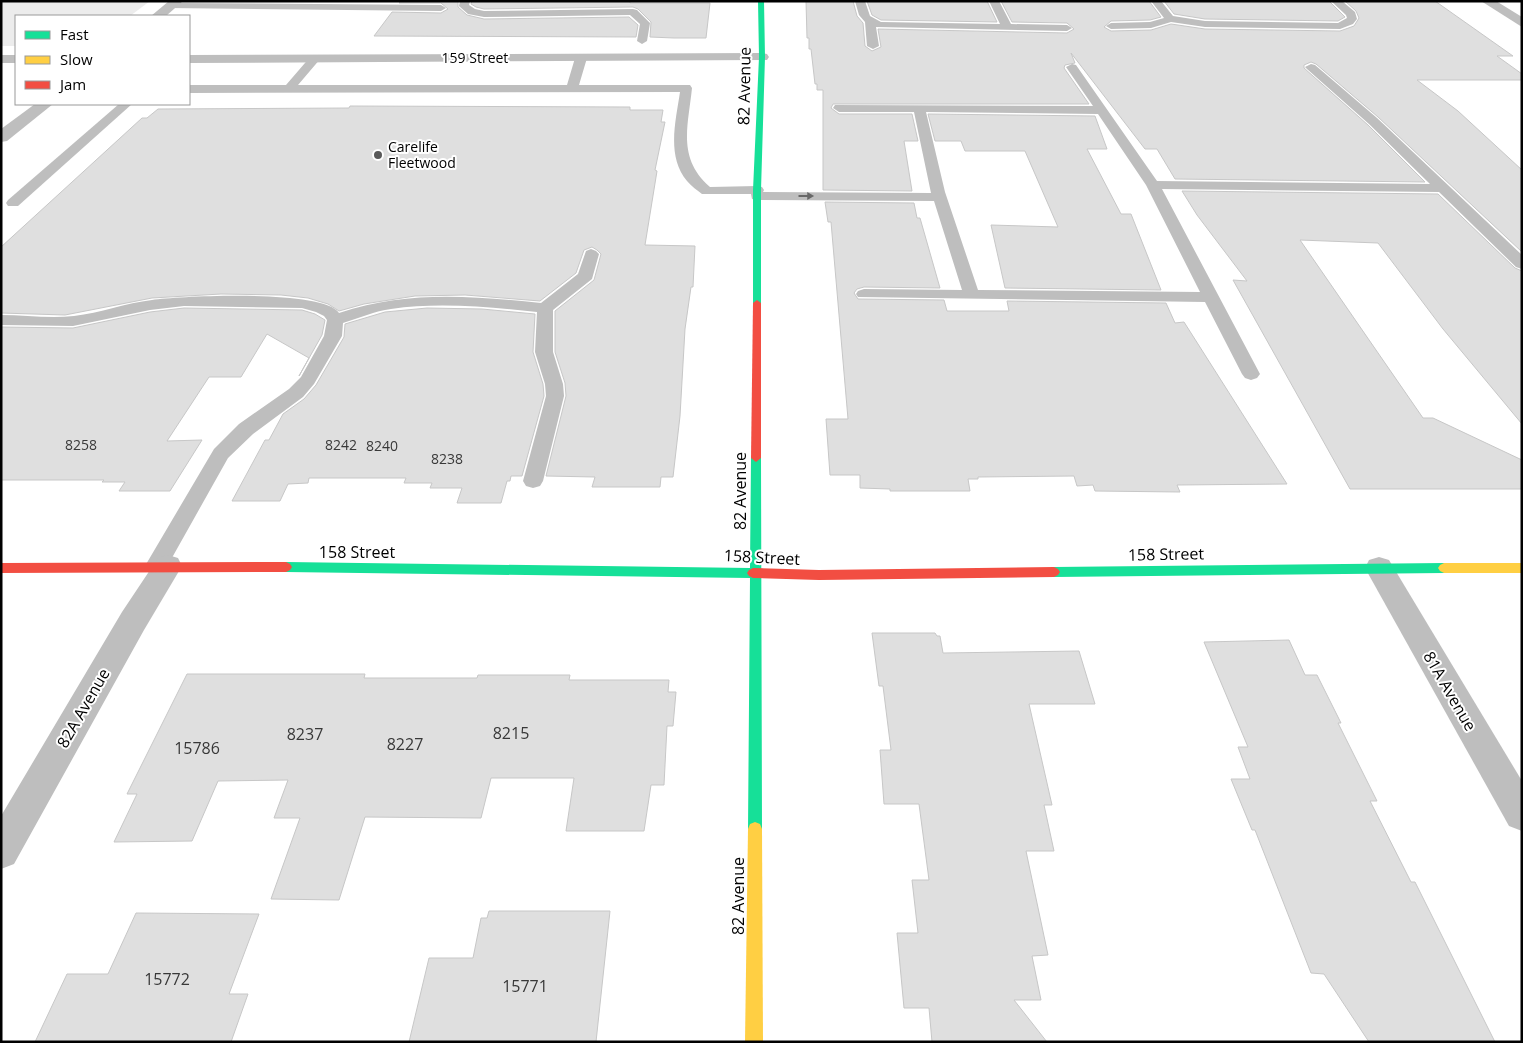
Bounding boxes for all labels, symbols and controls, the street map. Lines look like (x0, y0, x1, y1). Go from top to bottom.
legend (15, 15, 190, 105)
text: Fast (60, 24, 89, 44)
street label: 82 Avenue (732, 47, 756, 125)
street label: 159 Street (442, 48, 508, 67)
text: Slow (60, 49, 93, 69)
text: Jam (58, 74, 86, 94)
place label: Carelife Fleetwood (388, 137, 456, 172)
marker: Carelife Fleetwood (372, 149, 384, 161)
one-way arrow (798, 192, 814, 200)
house number: 8258 (65, 435, 97, 454)
house number: 8242 (325, 435, 357, 454)
house number: 8240 (366, 436, 398, 455)
house number: 8238 (431, 449, 463, 468)
street label: 82 Avenue (729, 452, 751, 530)
street label: 158 Street (319, 541, 395, 563)
street label: 158 Street (1128, 542, 1205, 566)
street label: 158 Street (723, 544, 801, 570)
street label: 81A Avenue (1418, 647, 1482, 735)
street label: 82A Avenue (51, 664, 115, 752)
house number: 8215 (493, 722, 529, 744)
house number: 8237 (287, 723, 323, 745)
house number: 8227 (387, 733, 423, 755)
house number: 15786 (174, 737, 220, 759)
street label: 82 Avenue (727, 857, 749, 935)
house number: 15772 (144, 968, 190, 990)
house number: 15771 (502, 975, 548, 997)

